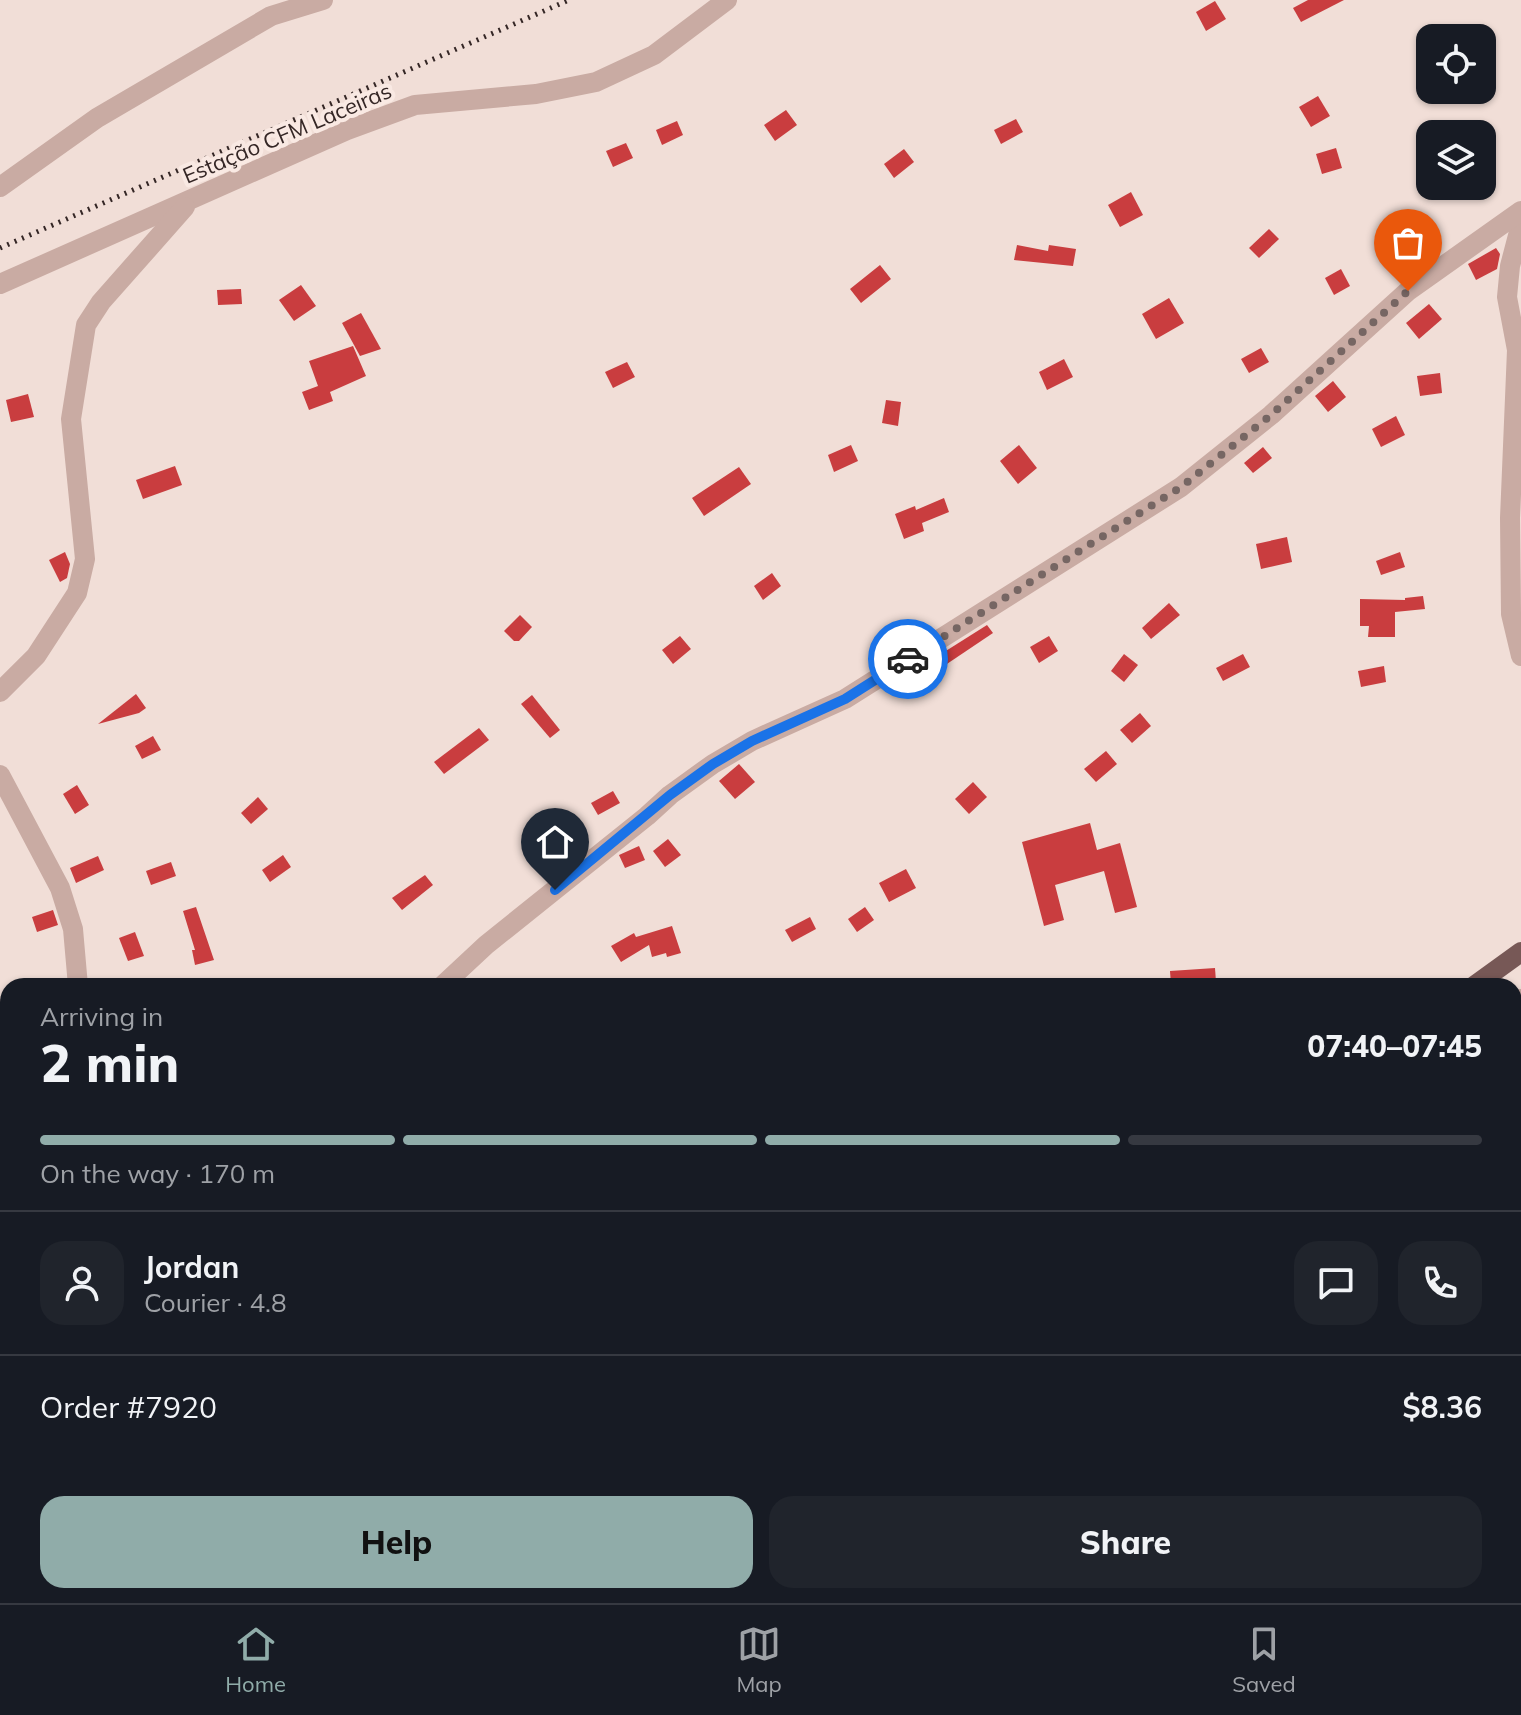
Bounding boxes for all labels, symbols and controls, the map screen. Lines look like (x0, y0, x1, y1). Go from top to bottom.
map controls (1416, 24, 1496, 200)
button: locate (1416, 24, 1496, 104)
street label: Estação CFM Laceiras (178, 76, 396, 190)
button: layers (1416, 120, 1496, 200)
pin (1374, 209, 1442, 291)
icon: bag (1386, 221, 1430, 265)
courier (868, 619, 948, 699)
icon: car (886, 637, 930, 681)
pin (521, 808, 589, 890)
icon: home (533, 820, 577, 864)
text: Arriving in (40, 1000, 163, 1033)
text: 07:40–07:45 (1307, 1027, 1482, 1065)
text: 2 min (40, 1030, 179, 1095)
text: On the way · 170 m (40, 1157, 275, 1190)
button: person (40, 1241, 124, 1325)
button: chat (1294, 1241, 1378, 1325)
button: phone (1398, 1241, 1482, 1325)
text: Jordan (144, 1248, 239, 1286)
text: Courier · 4.8 (144, 1286, 287, 1319)
text: Order #7920 (40, 1388, 217, 1426)
text: $8.36 (1403, 1388, 1482, 1426)
button: Help (40, 1496, 753, 1588)
button: Share (769, 1496, 1482, 1588)
tab: Home (225, 1622, 286, 1698)
tab: Map (736, 1622, 782, 1698)
tab: Saved (1232, 1622, 1296, 1698)

